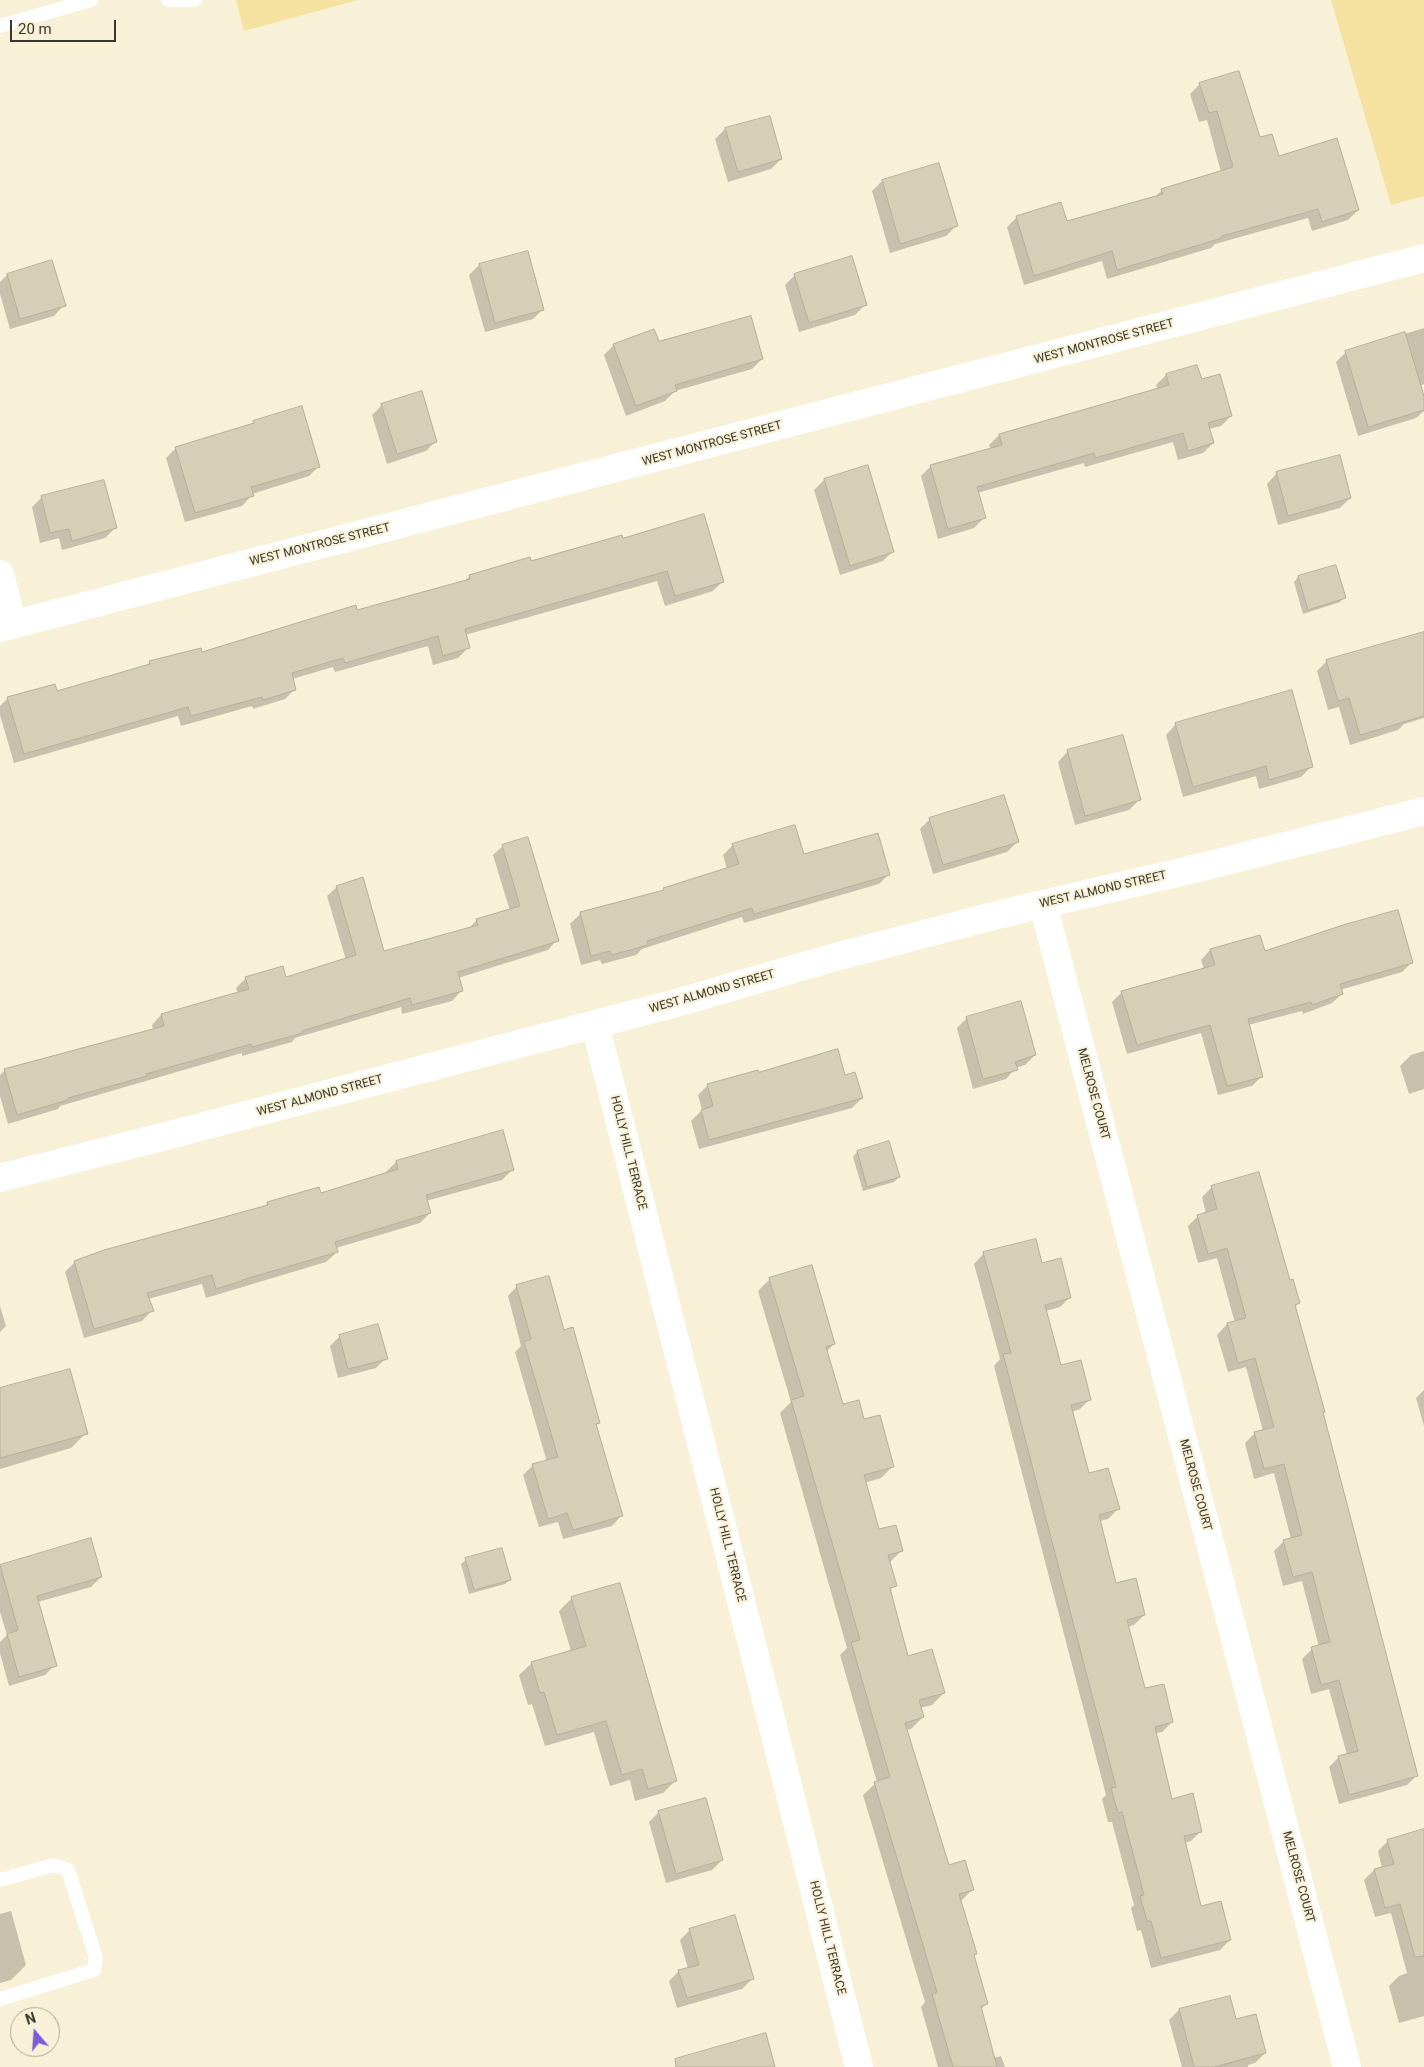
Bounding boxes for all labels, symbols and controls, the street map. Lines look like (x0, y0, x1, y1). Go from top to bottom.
scale bar (12, 10, 119, 42)
text: 20 m (18, 20, 52, 38)
street label: WEST MONTROSE STREET (1033, 316, 1175, 368)
street label: WEST MONTROSE STREET (641, 418, 783, 470)
street label: WEST MONTROSE STREET (248, 521, 392, 569)
street label: WEST ALMOND STREET (1038, 868, 1168, 912)
street label: WEST ALMOND STREET (648, 967, 776, 1017)
street label: MELROSE COURT (1074, 1047, 1112, 1141)
street label: WEST ALMOND STREET (255, 1072, 385, 1120)
street label: HOLLY HILL TERRACE (607, 1094, 649, 1212)
street label: MELROSE COURT (1176, 1438, 1214, 1532)
street label: HOLLY HILL TERRACE (706, 1486, 748, 1604)
street label: MELROSE COURT (1279, 1830, 1317, 1924)
street label: HOLLY HILL TERRACE (806, 1879, 848, 1997)
north arrow (10, 2007, 60, 2057)
text: N (23, 2010, 38, 2028)

